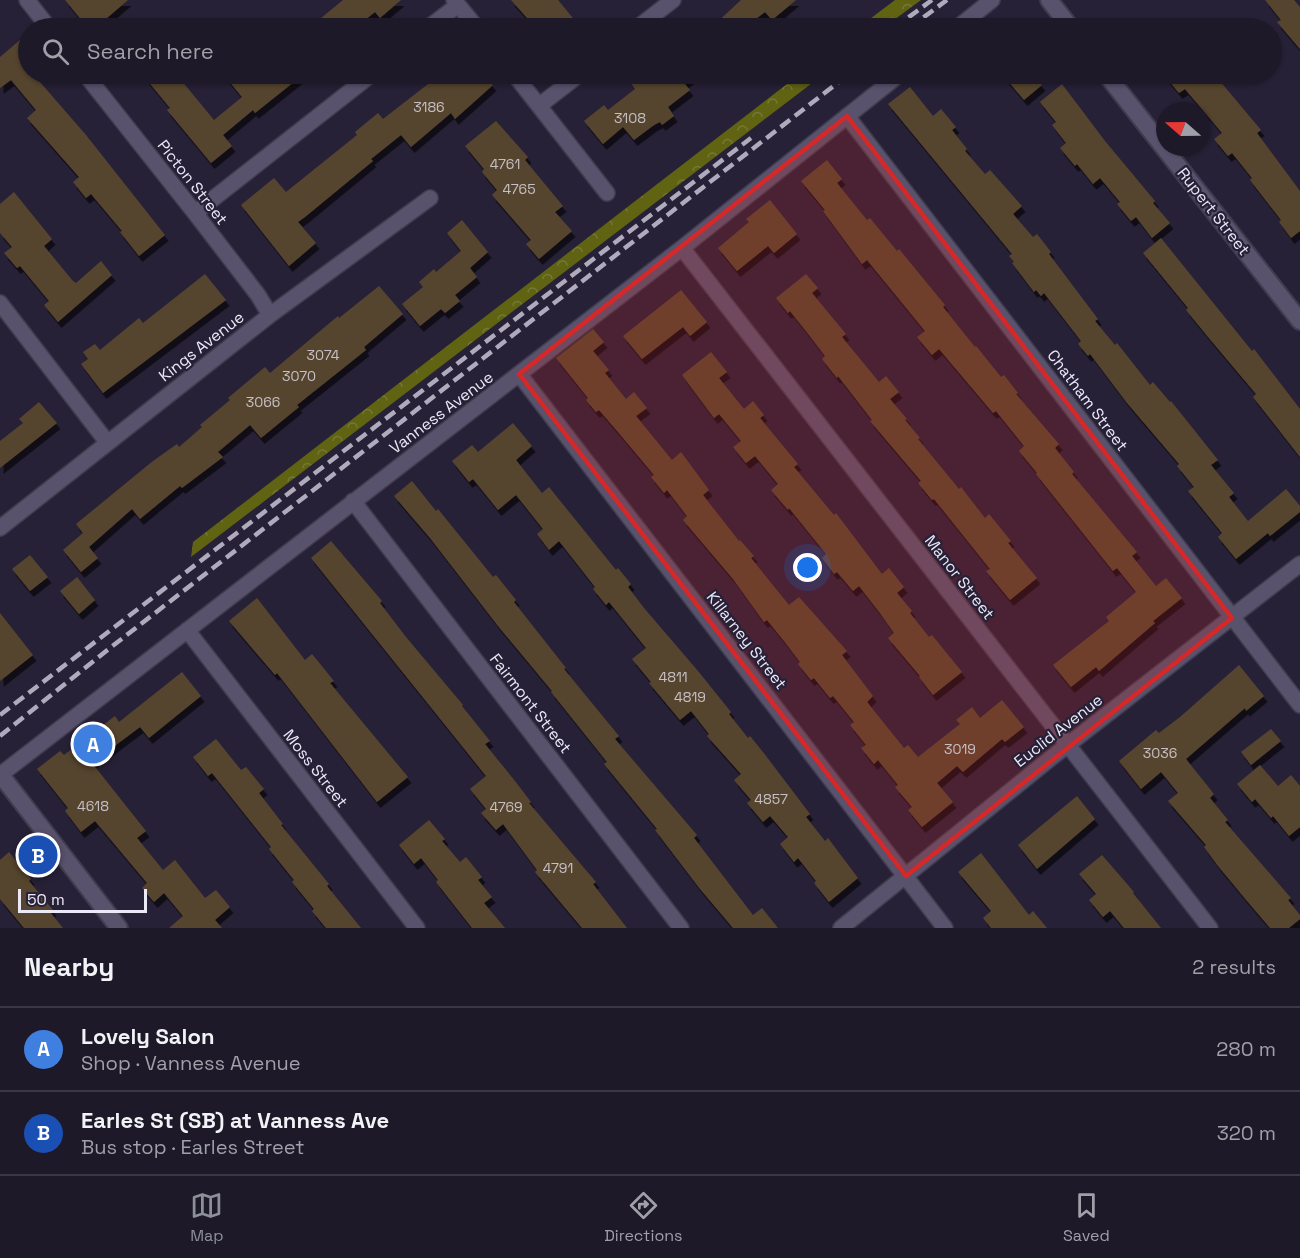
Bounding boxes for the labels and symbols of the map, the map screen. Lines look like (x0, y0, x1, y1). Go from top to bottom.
house number: 3186 (413, 98, 445, 116)
north arrow (1156, 102, 1210, 156)
house number: 3108 (614, 109, 646, 127)
street label: Picton Street (153, 135, 232, 229)
house number: 4761 (490, 155, 520, 173)
street label: Rupert Street (1173, 163, 1255, 260)
house number: 4765 (502, 180, 536, 198)
street label: Kings Avenue (154, 307, 248, 386)
street label: Chatham Street (1043, 345, 1133, 455)
house number: 3074 (306, 346, 340, 364)
street label: Vanness Avenue (385, 366, 497, 458)
house number: 3070 (282, 367, 316, 385)
house number: 3066 (246, 393, 280, 411)
street label: Manor Street (920, 531, 999, 624)
your location (793, 553, 822, 582)
street label: Killarney Street (702, 587, 791, 694)
street label: Fairmont Street (485, 649, 576, 758)
house number: 4811 (658, 668, 688, 686)
house number: 4819 (674, 688, 706, 706)
street label: Euclid Avenue (1010, 689, 1107, 772)
pin: A (74, 722, 112, 766)
street label: Moss Street (279, 725, 353, 812)
house number: 3019 (944, 740, 976, 758)
house number: 3036 (1143, 744, 1177, 762)
house number: 4857 (754, 790, 788, 808)
house number: 4618 (77, 797, 109, 815)
house number: 4769 (489, 798, 523, 816)
pin: B (18, 832, 57, 878)
house number: 4791 (543, 859, 573, 877)
scale bar (18, 886, 147, 914)

